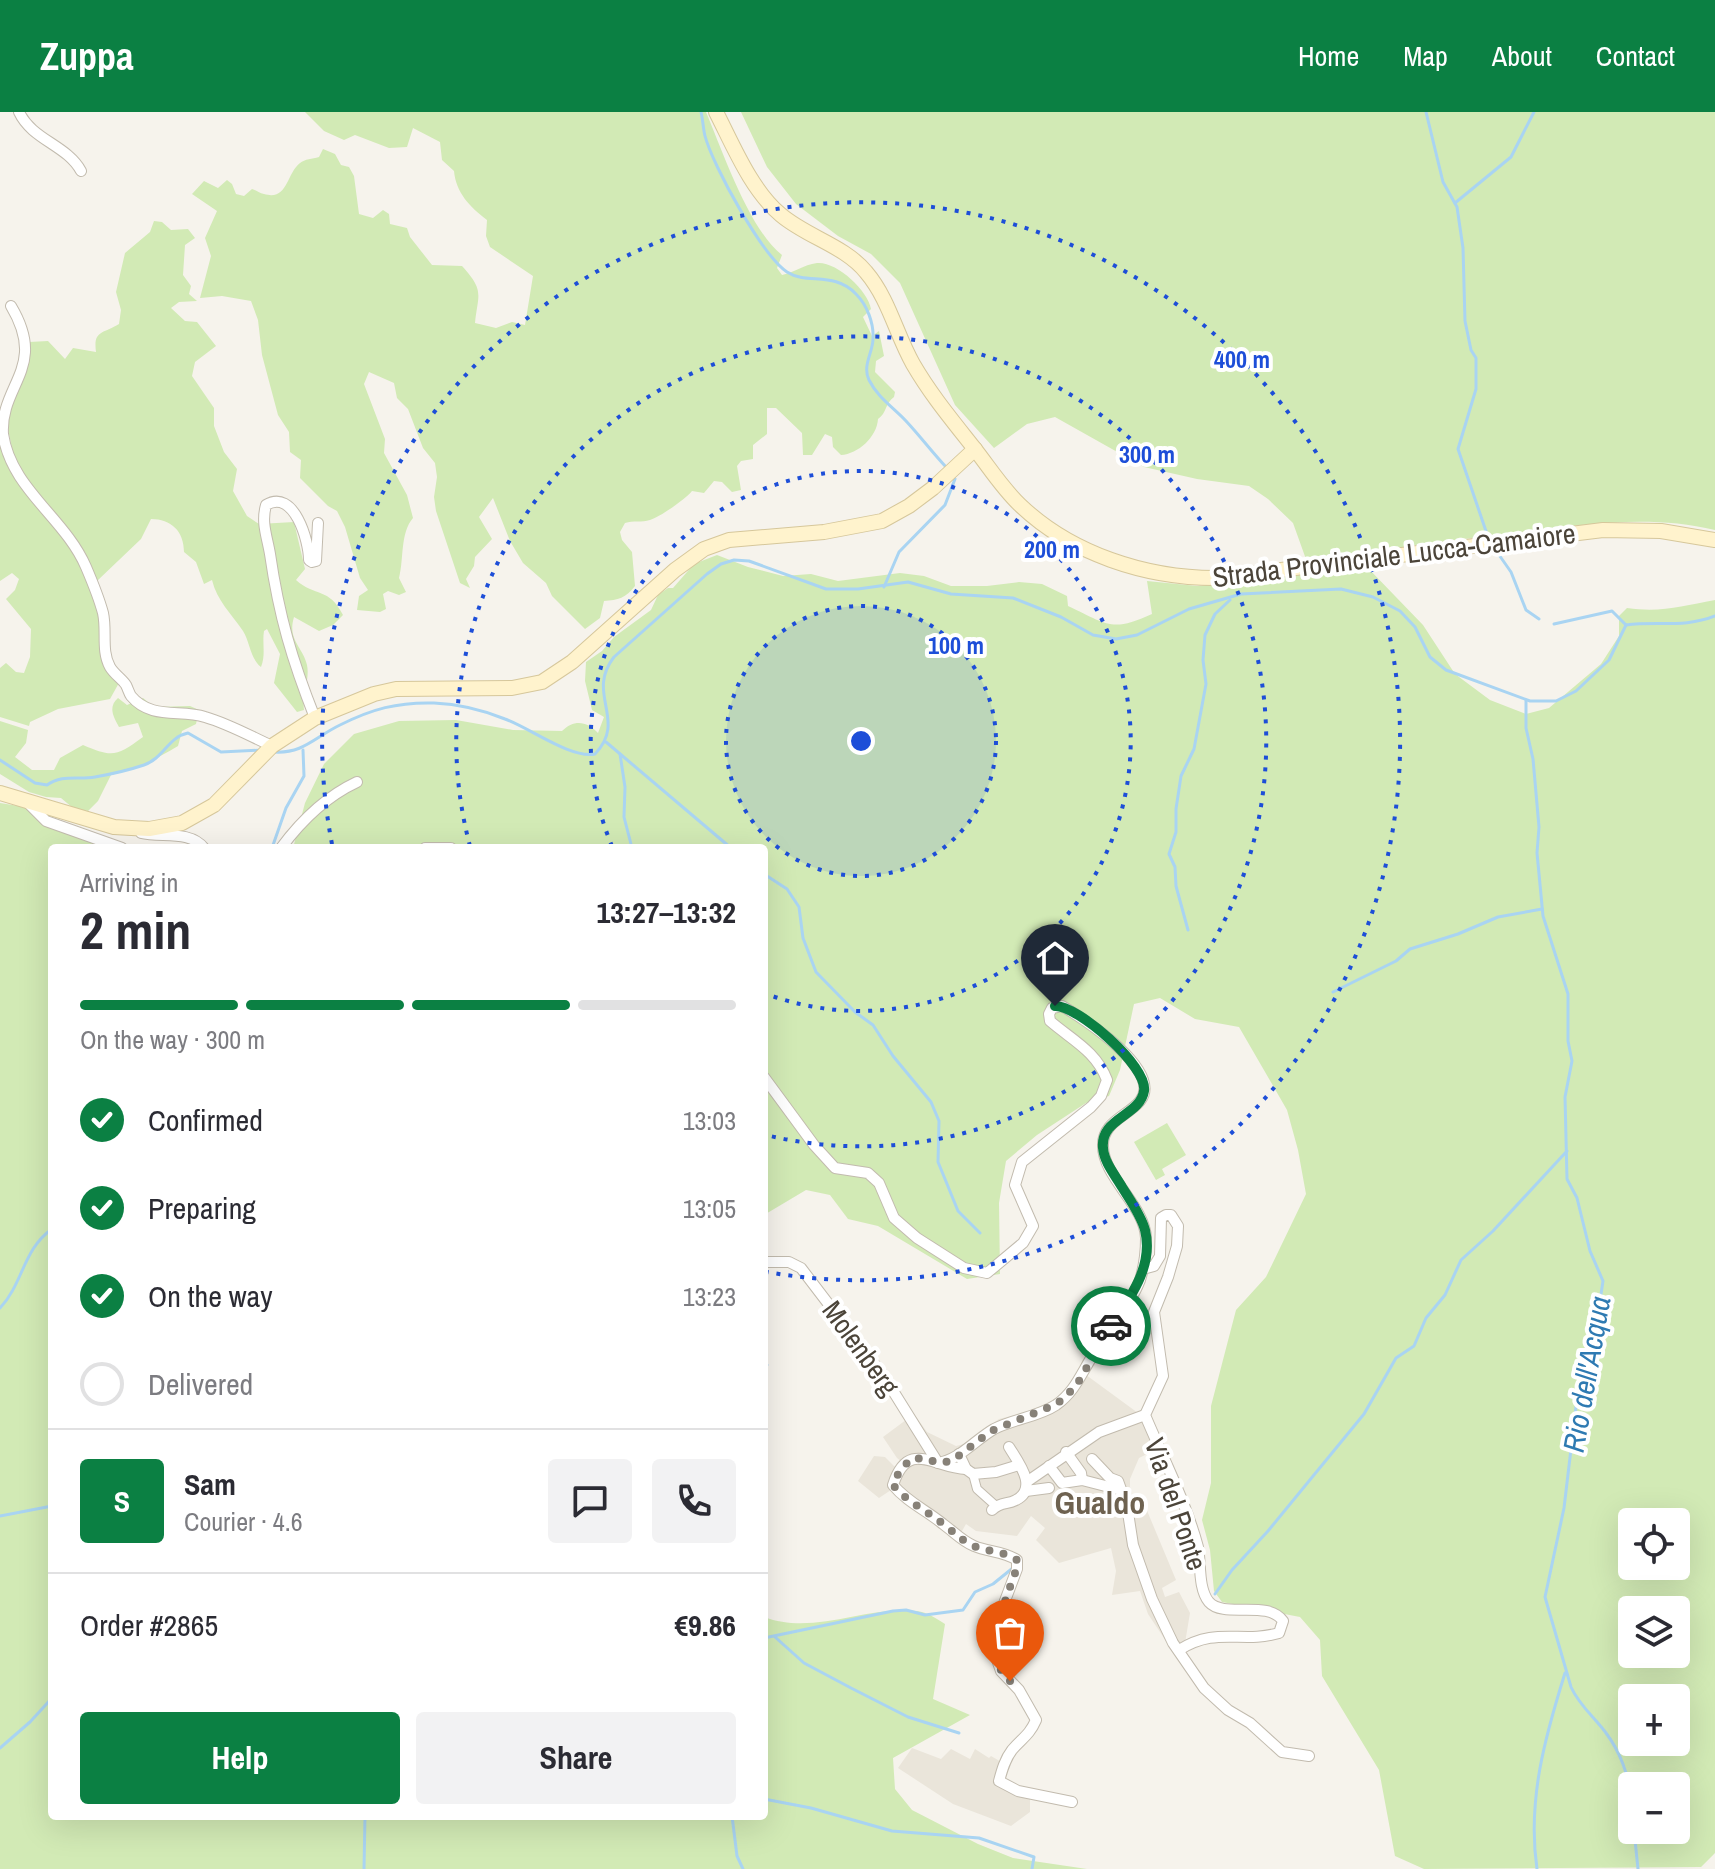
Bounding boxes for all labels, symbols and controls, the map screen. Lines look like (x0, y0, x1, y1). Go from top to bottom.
text: Zuppa (40, 31, 133, 82)
text: Home (1298, 37, 1359, 75)
text: Map (1403, 37, 1448, 75)
text: About (1492, 37, 1552, 75)
text: Contact (1596, 37, 1675, 75)
text: 400 m (1214, 343, 1270, 375)
text: 300 m (1119, 438, 1175, 470)
street label: Strada Provinciale Lucca-Camaiore (1211, 514, 1577, 596)
text: 200 m (1024, 533, 1080, 565)
text: 100 m (928, 629, 984, 661)
centre of rings (847, 727, 875, 755)
text: Arriving in (80, 865, 178, 900)
text: 13:27–13:32 (597, 892, 736, 932)
text: 2 min (80, 895, 191, 965)
pin (1021, 924, 1089, 1006)
icon: home (1033, 936, 1077, 980)
text: On the way · 300 m (80, 1022, 265, 1057)
icon: check (80, 1098, 124, 1142)
text: Confirmed (148, 1100, 263, 1140)
text: 13:03 (683, 1103, 736, 1138)
icon: check (80, 1186, 124, 1230)
text: Preparing (148, 1188, 256, 1228)
text: 13:05 (683, 1191, 736, 1226)
icon: check (80, 1274, 124, 1318)
text: On the way (148, 1276, 272, 1316)
text: 13:23 (683, 1279, 736, 1314)
courier (1071, 1286, 1151, 1366)
street label: Molenberg (814, 1293, 908, 1403)
water label: Rio dell'Acqua (1553, 1293, 1619, 1455)
icon: car (1089, 1304, 1133, 1348)
text: Delivered (148, 1364, 253, 1404)
street label: Via del Ponte (1136, 1433, 1216, 1575)
button: chat (548, 1459, 632, 1543)
button: phone (652, 1459, 736, 1543)
text: Sam (184, 1464, 236, 1504)
text: S (114, 1481, 130, 1521)
district label: Gualdo (1055, 1481, 1145, 1524)
text: Courier · 4.6 (184, 1504, 303, 1539)
map controls (1618, 1508, 1690, 1844)
button: locate (1618, 1508, 1690, 1580)
button: layers (1618, 1596, 1690, 1668)
pin (976, 1599, 1044, 1681)
text: Order #2865 (80, 1605, 218, 1645)
text: €9.86 (674, 1605, 736, 1645)
icon: bag (988, 1611, 1032, 1655)
button: + (1618, 1684, 1690, 1756)
button: Help (80, 1712, 400, 1804)
button: Share (416, 1712, 736, 1804)
button: − (1618, 1772, 1690, 1844)

